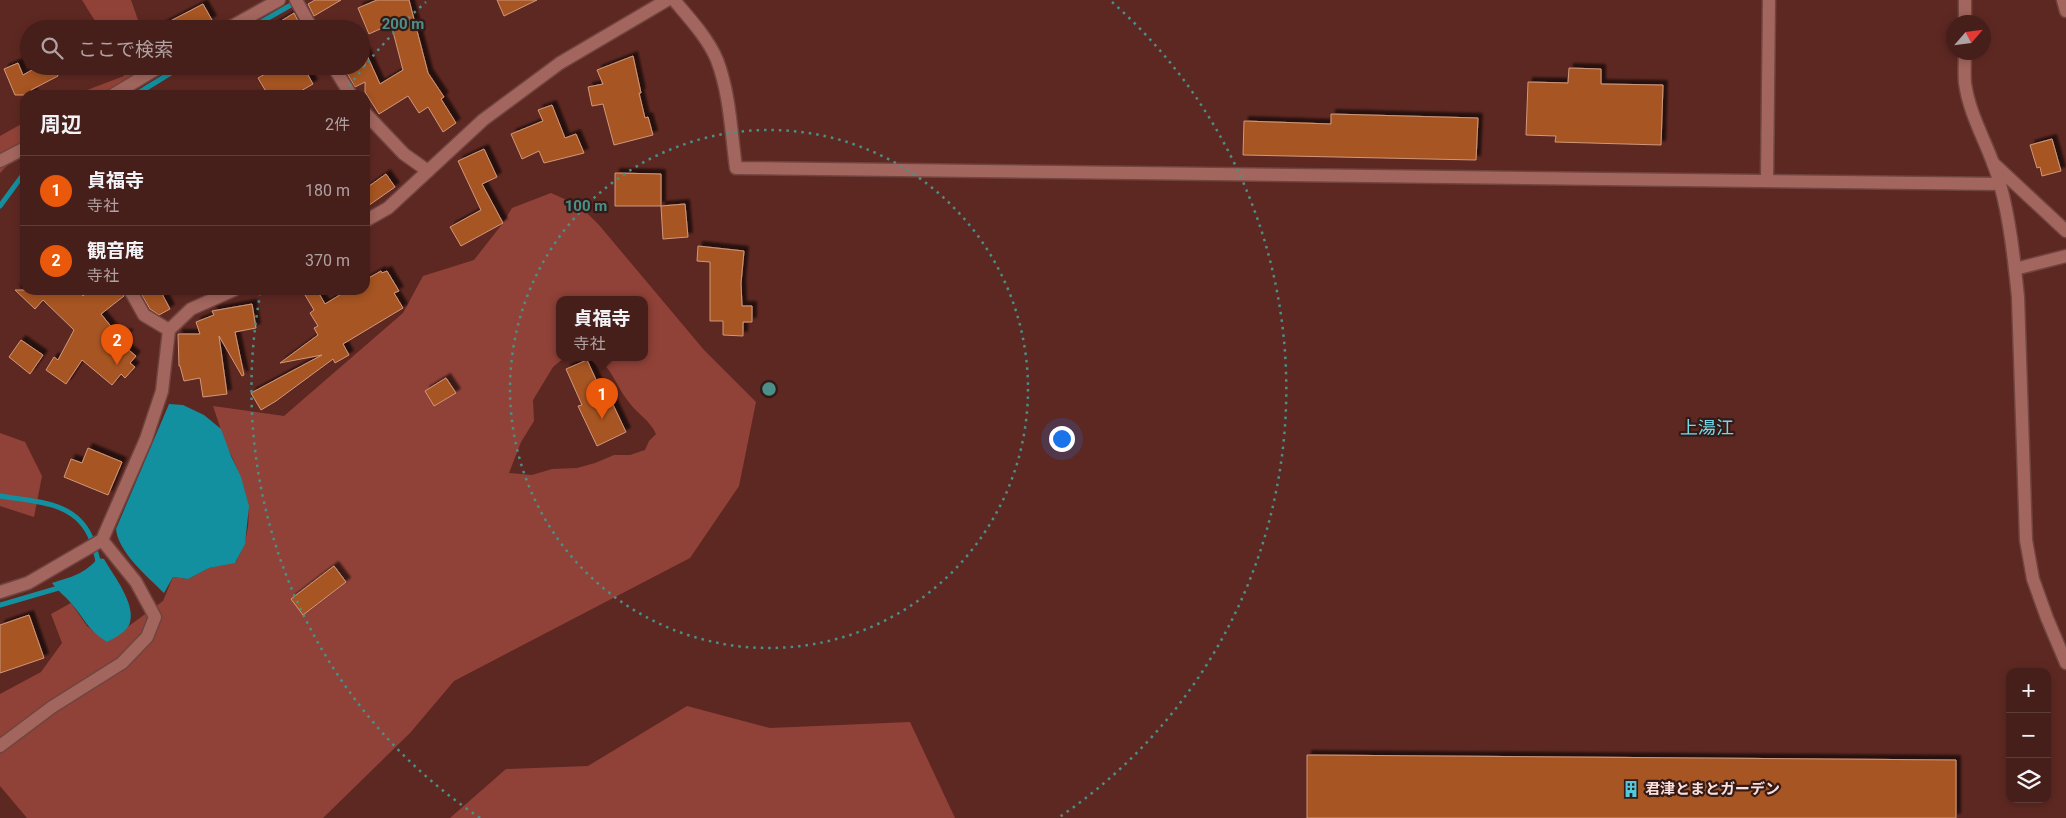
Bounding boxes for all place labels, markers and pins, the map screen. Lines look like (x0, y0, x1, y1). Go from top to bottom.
pin: 2 (101, 324, 133, 365)
pin: 1 (586, 378, 618, 419)
centre of rings (760, 380, 778, 398)
building icon: 君津とまとガーデン (1621, 779, 1641, 799)
place label: 君津とまとガーデン (1645, 780, 1780, 798)

